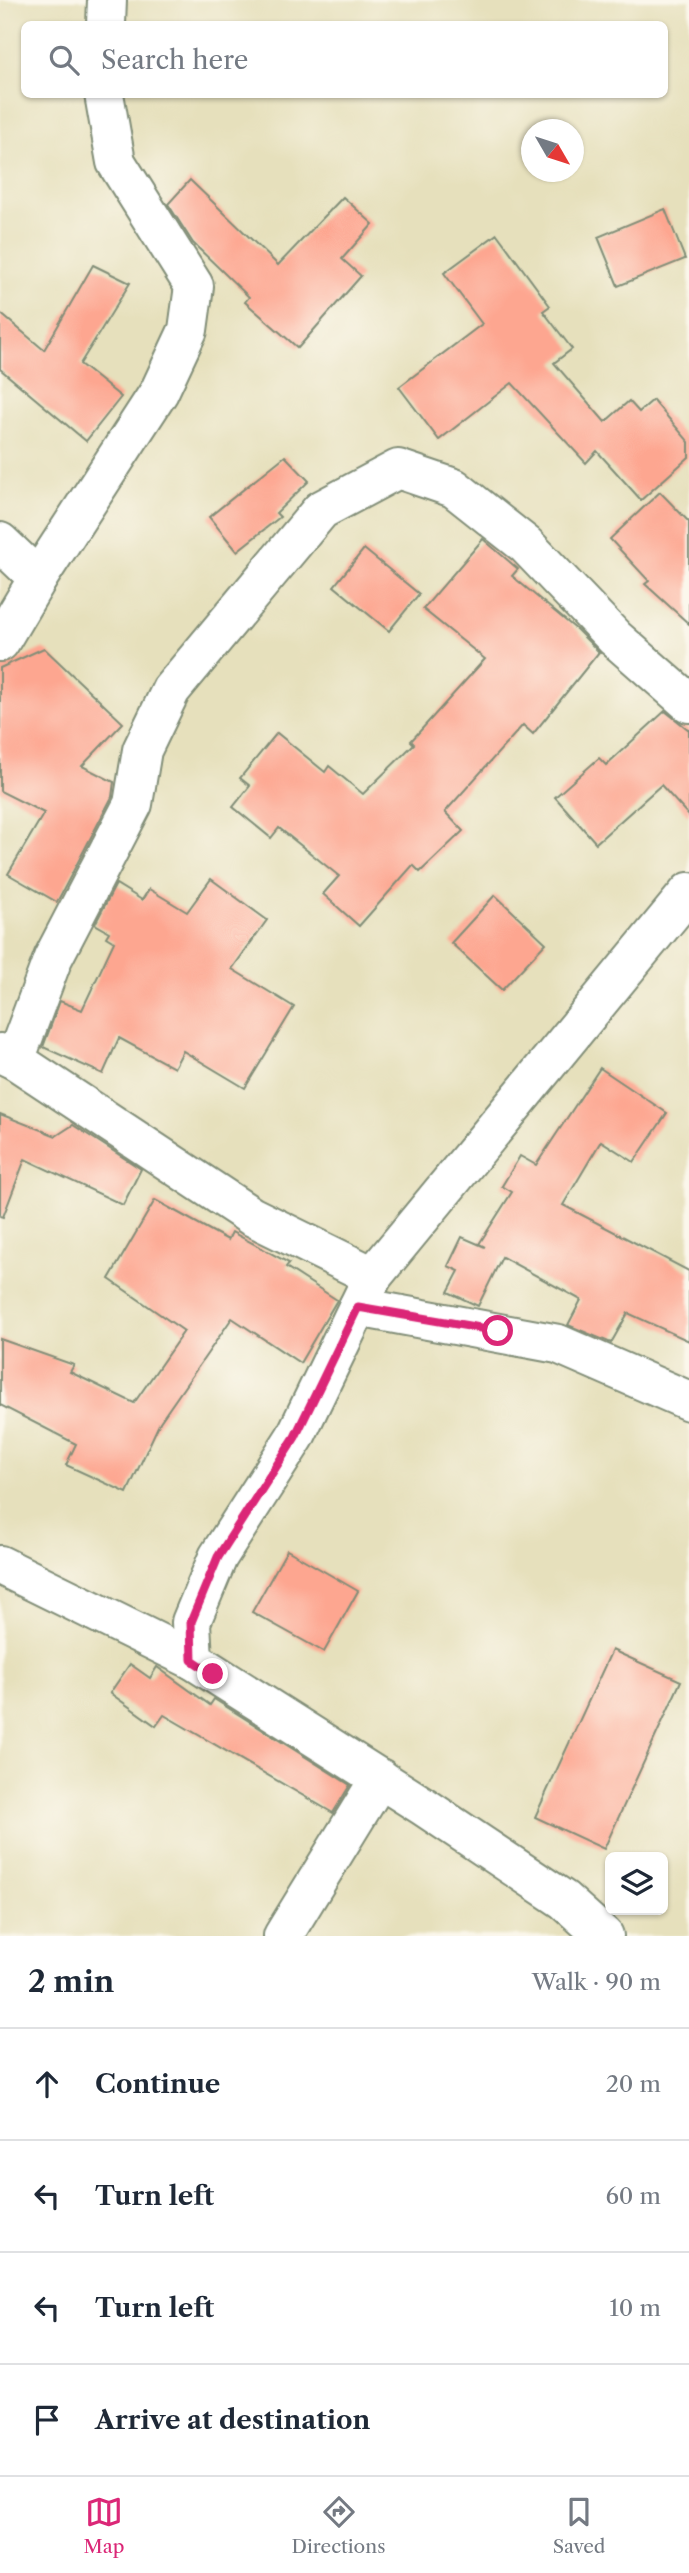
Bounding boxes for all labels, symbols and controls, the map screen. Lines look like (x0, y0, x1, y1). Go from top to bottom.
search box (21, 21, 668, 98)
icon: search (45, 41, 83, 79)
text: Search here (101, 44, 248, 76)
north arrow (521, 119, 584, 182)
route start (482, 1315, 513, 1346)
route end (197, 1658, 228, 1689)
map controls (605, 1852, 668, 1915)
button: layers (605, 1852, 668, 1915)
text: 2 min (28, 1963, 114, 2000)
text: Walk · 90 m (532, 1968, 661, 1996)
icon: ahead (28, 2065, 66, 2103)
text: Continue (95, 2068, 220, 2100)
text: 20 m (606, 2070, 661, 2098)
icon: left (28, 2177, 66, 2215)
text: Turn left (95, 2180, 214, 2212)
text: 60 m (605, 2182, 661, 2210)
icon: left (28, 2289, 66, 2327)
text: Turn left (95, 2292, 214, 2324)
text: 10 m (609, 2294, 661, 2322)
icon: arrive (28, 2401, 66, 2439)
text: Arrive at destination (95, 2404, 370, 2436)
tab: Map (84, 2493, 124, 2558)
tab: Directions (292, 2493, 385, 2558)
tab: Saved (553, 2493, 605, 2558)

